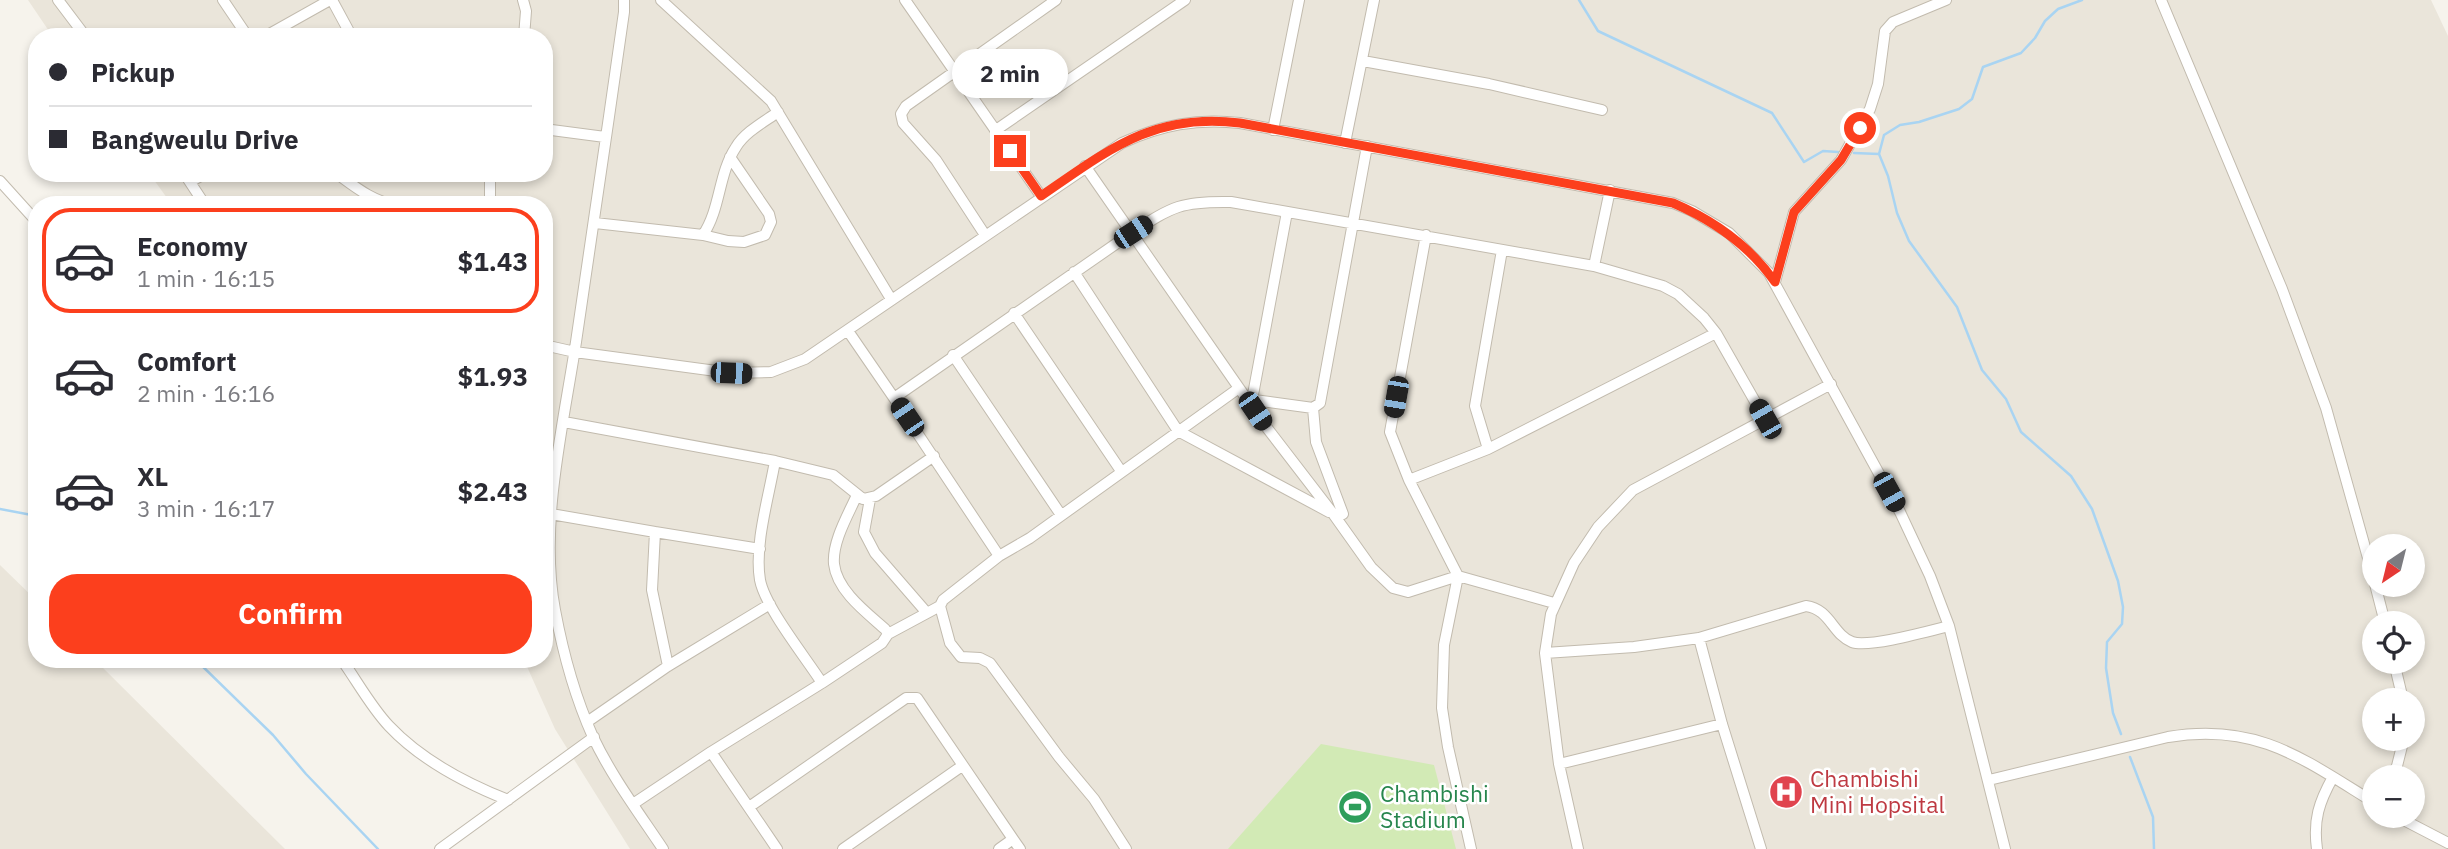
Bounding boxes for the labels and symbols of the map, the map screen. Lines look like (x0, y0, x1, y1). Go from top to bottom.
callout: 2 min (952, 50, 1068, 99)
route start (1844, 112, 1876, 144)
route end (994, 135, 1026, 167)
car (1110, 212, 1157, 252)
car (710, 362, 753, 384)
car (1383, 374, 1410, 420)
car (1235, 388, 1276, 434)
car (887, 394, 928, 440)
car (1746, 396, 1785, 442)
car (1870, 469, 1909, 515)
north arrow (2362, 534, 2426, 597)
place label: Chambishi Mini Hopsital (1810, 763, 1945, 819)
hospital icon: Chambishi Mini Hopsital (1767, 773, 1805, 811)
place label: Chambishi Stadium (1380, 778, 1489, 834)
sports icon: Chambishi Stadium (1336, 788, 1374, 826)

